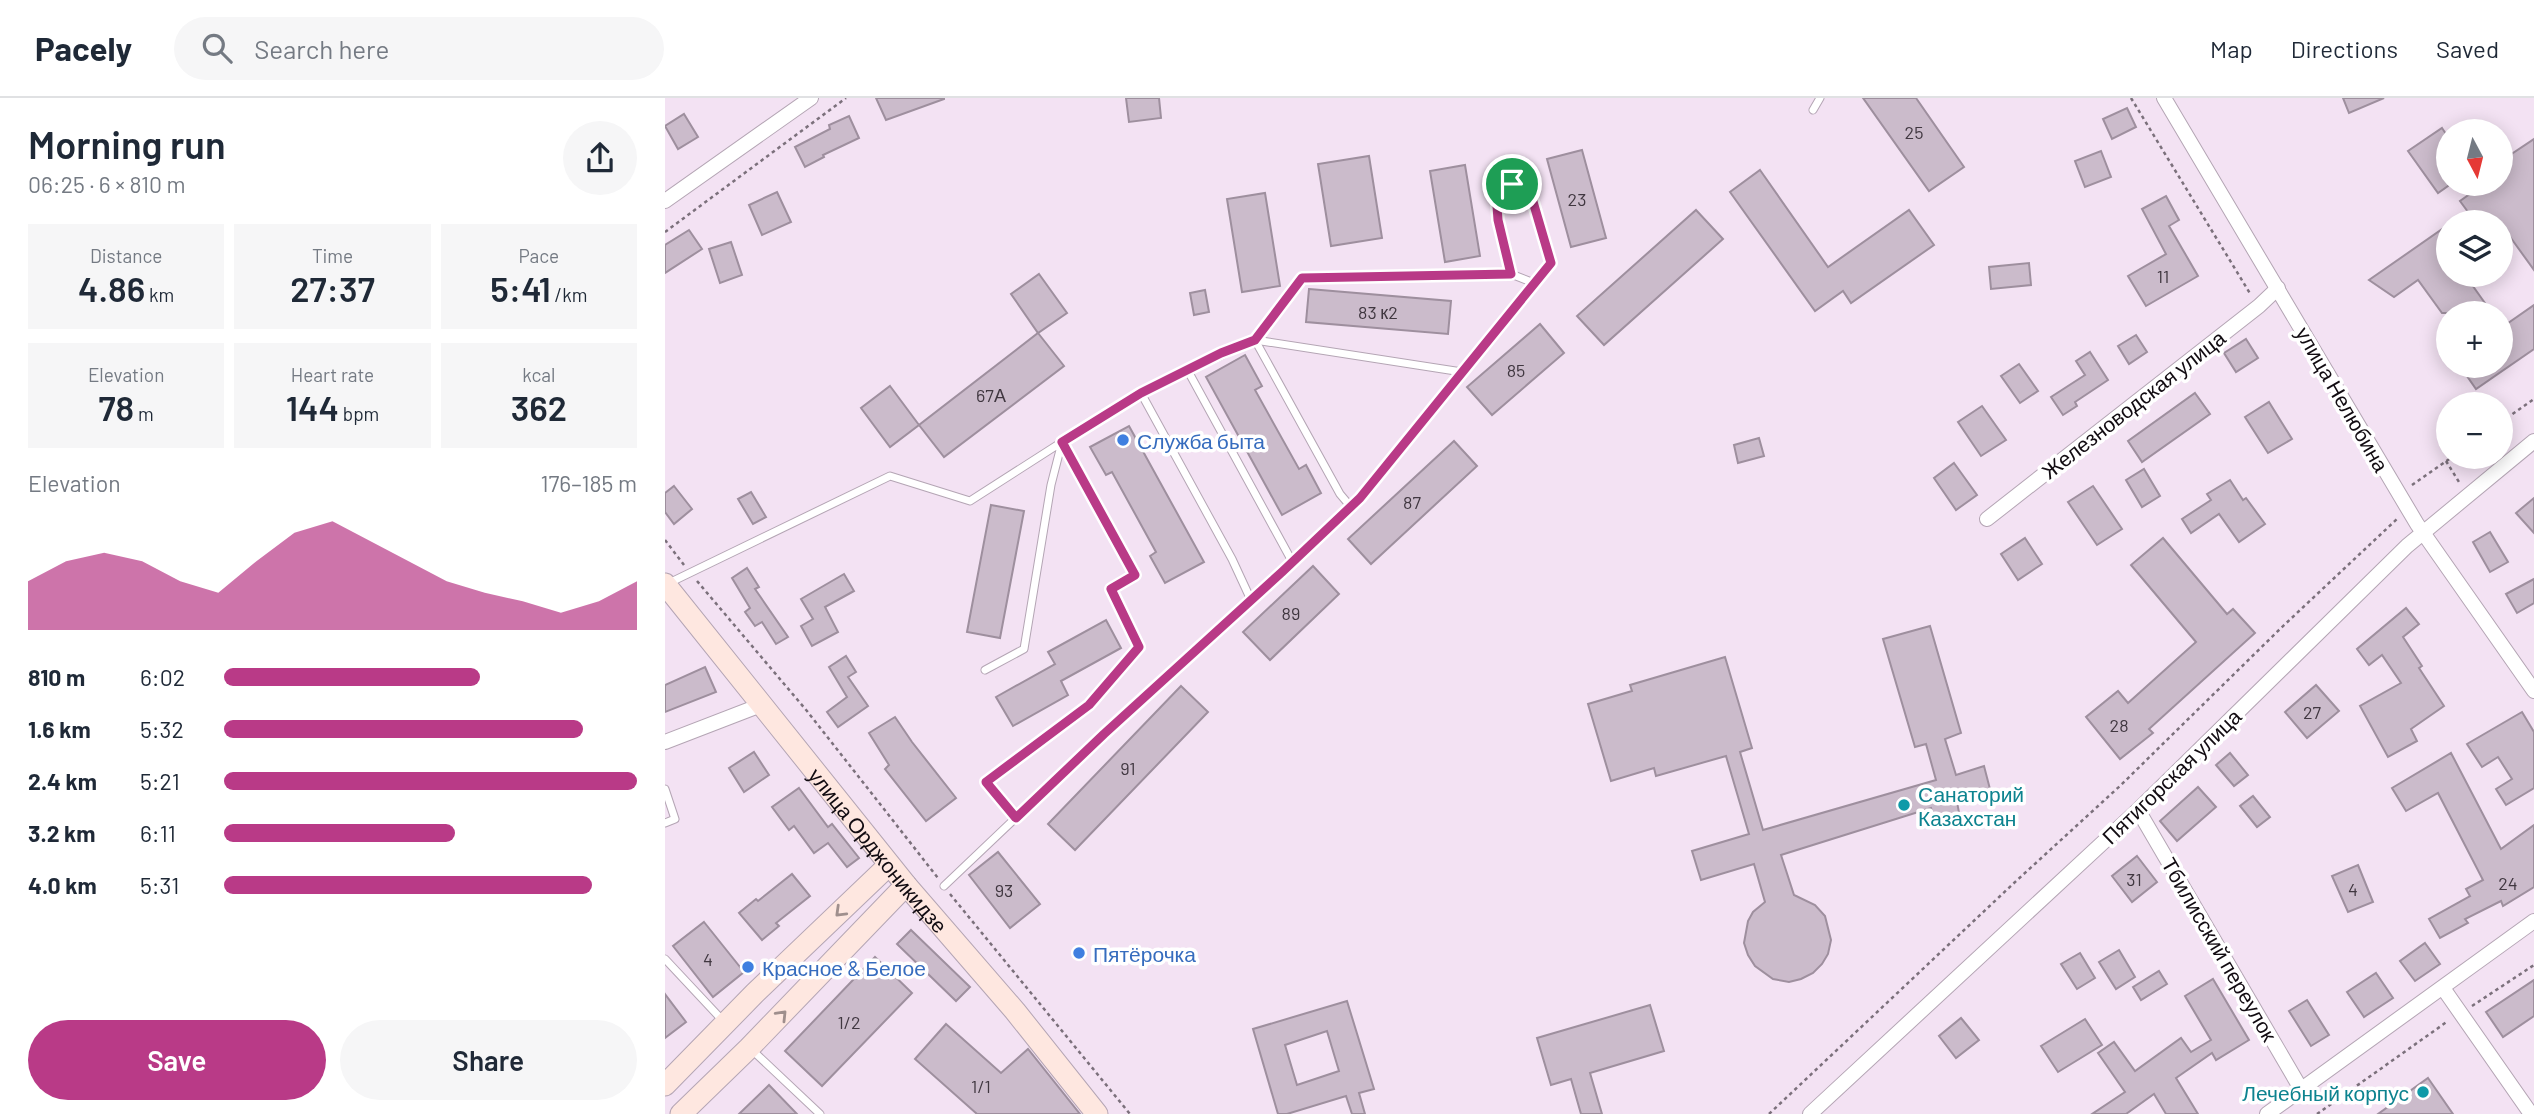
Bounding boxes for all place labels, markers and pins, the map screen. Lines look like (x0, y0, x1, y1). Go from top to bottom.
pin (1482, 154, 1542, 214)
place label: Служба быта (1137, 428, 1265, 453)
marker: Служба быта (1115, 432, 1131, 448)
place label: Санаторий Казахстан (1918, 781, 2024, 830)
marker: Санаторий Казахстан (1896, 797, 1912, 813)
place label: Пятёрочка (1093, 941, 1196, 966)
marker: Пятёрочка (1071, 945, 1087, 961)
place label: Красное & Белое (762, 955, 926, 980)
marker: Красное & Белое (740, 959, 756, 975)
place label: Лечебный корпус (2242, 1080, 2409, 1105)
marker: Лечебный корпус (2415, 1084, 2431, 1100)

